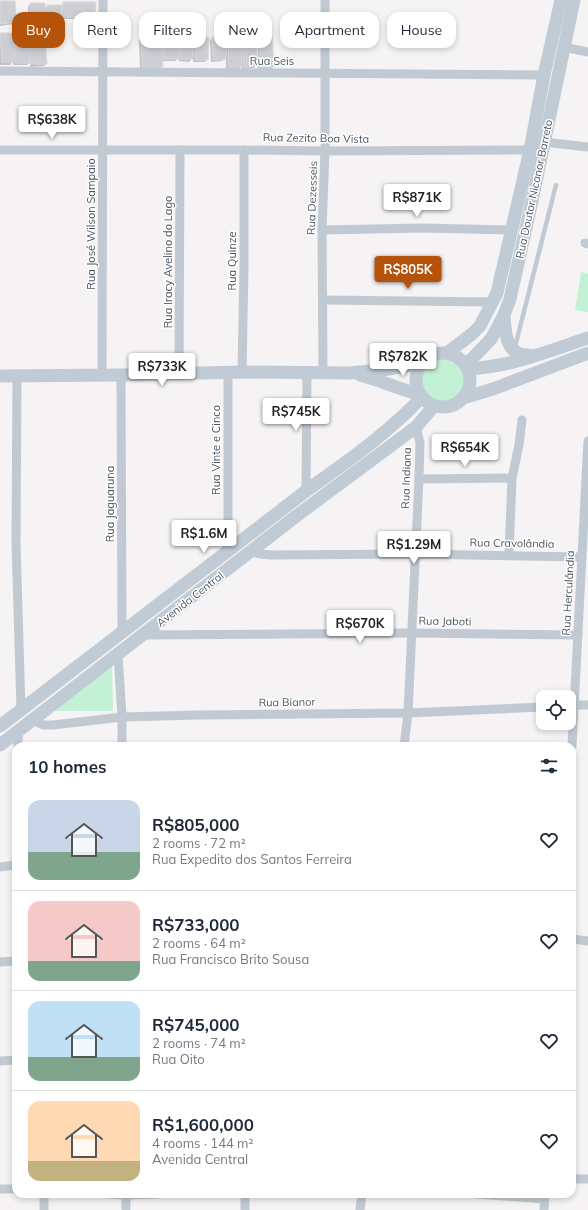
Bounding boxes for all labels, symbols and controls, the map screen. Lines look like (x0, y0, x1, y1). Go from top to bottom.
chip: Buy (12, 12, 65, 48)
chip: Rent (73, 12, 131, 48)
chip: Filters (139, 12, 206, 48)
chip: New (214, 12, 272, 48)
chip: Apartment (280, 12, 379, 48)
chip: House (387, 12, 456, 48)
street label: Rua Seis (250, 54, 294, 68)
pin: R$638K (19, 106, 85, 140)
text: R$638K (28, 111, 76, 127)
street label: Rua Doutor Nicanor Barreto (512, 118, 556, 260)
street label: Rua Zezito Boa Vista (263, 130, 369, 146)
street label: Rua José Wilson Sampaio (84, 158, 98, 290)
street label: Rua Dezesseis (304, 161, 320, 235)
pin: R$871K (384, 184, 450, 218)
text: R$871K (393, 189, 441, 205)
street label: Rua Iracy Avelino do Lago (161, 196, 175, 328)
street label: Rua Quinze (225, 232, 239, 290)
pin: R$805K (375, 256, 441, 290)
text: R$805K (384, 261, 432, 277)
pin: R$782K (370, 343, 436, 377)
text: R$782K (379, 348, 427, 364)
pin: R$733K (129, 353, 195, 387)
text: R$733K (138, 358, 186, 374)
pin: R$745K (263, 398, 329, 432)
text: R$745K (272, 403, 320, 419)
street label: Rua Vinte e Cinco (209, 405, 223, 495)
pin: R$654K (432, 434, 498, 468)
text: R$654K (441, 439, 489, 455)
street label: Rua Indiana (398, 447, 414, 509)
street label: Rua Jaguaruna (103, 466, 117, 542)
pin: R$1.6M (171, 520, 237, 554)
text: R$1.6M (180, 525, 228, 541)
pin: R$1.29M (377, 531, 451, 565)
street label: Rua Cravolândia (469, 535, 555, 551)
text: R$1.29M (387, 536, 441, 552)
street label: Rua Herculândia (559, 550, 577, 636)
street label: Avenida Central (154, 568, 226, 630)
pin: R$670K (327, 610, 393, 644)
street label: Rua Jaboti (418, 614, 472, 628)
text: R$670K (336, 615, 384, 631)
map controls (536, 690, 576, 730)
button: locate (536, 690, 576, 730)
street label: Rua Bianor (258, 695, 316, 709)
icon: filters (538, 755, 560, 777)
text: 10 homes (28, 756, 107, 777)
text: R$805,000 (152, 814, 240, 835)
icon: home (60, 816, 108, 864)
icon: heart (538, 829, 560, 851)
text: 2 rooms · 72 m² (152, 835, 246, 851)
text: Rua Expedito dos Santos Ferreira (152, 851, 352, 867)
text: R$733,000 (152, 914, 240, 935)
icon: home (60, 917, 108, 965)
icon: heart (538, 930, 560, 952)
text: 2 rooms · 64 m² (152, 935, 246, 951)
text: Rua Francisco Brito Sousa (152, 951, 309, 967)
text: R$745,000 (152, 1014, 240, 1035)
icon: home (60, 1017, 108, 1065)
icon: heart (538, 1030, 560, 1052)
text: 2 rooms · 74 m² (152, 1035, 246, 1051)
text: Rua Oito (152, 1051, 205, 1067)
text: R$1,600,000 (152, 1114, 254, 1135)
icon: home (60, 1117, 108, 1165)
icon: heart (538, 1130, 560, 1152)
text: 4 rooms · 144 m² (152, 1135, 253, 1151)
text: Avenida Central (152, 1151, 248, 1167)

